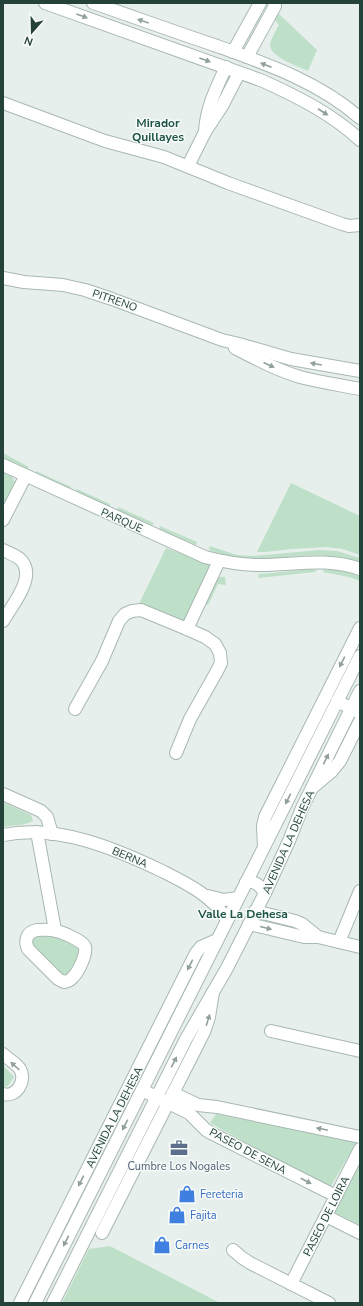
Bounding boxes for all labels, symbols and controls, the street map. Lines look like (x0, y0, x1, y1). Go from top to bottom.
north arrow (12, 12, 52, 52)
one-way arrow (77, 13, 89, 19)
one-way arrow (137, 17, 149, 23)
text: N (22, 32, 35, 49)
one-way arrow (199, 57, 211, 63)
one-way arrow (259, 61, 271, 67)
one-way arrow (317, 109, 329, 116)
district label: Mirador Quillayes (132, 115, 184, 145)
street label: PITRENO (90, 286, 139, 315)
one-way arrow (310, 361, 322, 367)
one-way arrow (263, 362, 274, 368)
street label: PARQUE (98, 505, 145, 536)
one-way arrow (339, 657, 345, 668)
one-way arrow (323, 753, 330, 764)
street label: AVENIDA LA DEHESA (259, 788, 318, 896)
one-way arrow (285, 793, 292, 804)
street label: BERNA (110, 843, 150, 872)
district label: Valle La Dehesa (197, 906, 288, 922)
one-way arrow (260, 925, 272, 931)
one-way arrow (186, 959, 193, 971)
one-way arrow (205, 1014, 211, 1026)
one-way arrow (171, 1056, 177, 1068)
one-way arrow (10, 1061, 20, 1070)
street label: AVENIDA LA DEHESA (82, 1064, 147, 1170)
one-way arrow (122, 1119, 128, 1130)
street label: PASEO DE SENA (207, 1125, 289, 1178)
one-way arrow (316, 1126, 328, 1132)
office icon: Cumbre Los Nogales (169, 1138, 189, 1158)
place label: Cumbre Los Nogales (128, 1159, 230, 1174)
street label: PASEO DE LOIRA (300, 1174, 353, 1259)
one-way arrow (78, 1176, 84, 1187)
one-way arrow (300, 1178, 312, 1185)
shop icon: Fereteria (177, 1184, 197, 1204)
place label: Fereteria (200, 1187, 244, 1202)
shop icon: Fajita (167, 1205, 187, 1225)
place label: Fajita (190, 1208, 217, 1223)
one-way arrow (63, 1235, 70, 1246)
shop icon: Carnes (152, 1235, 172, 1255)
place label: Carnes (175, 1238, 209, 1253)

